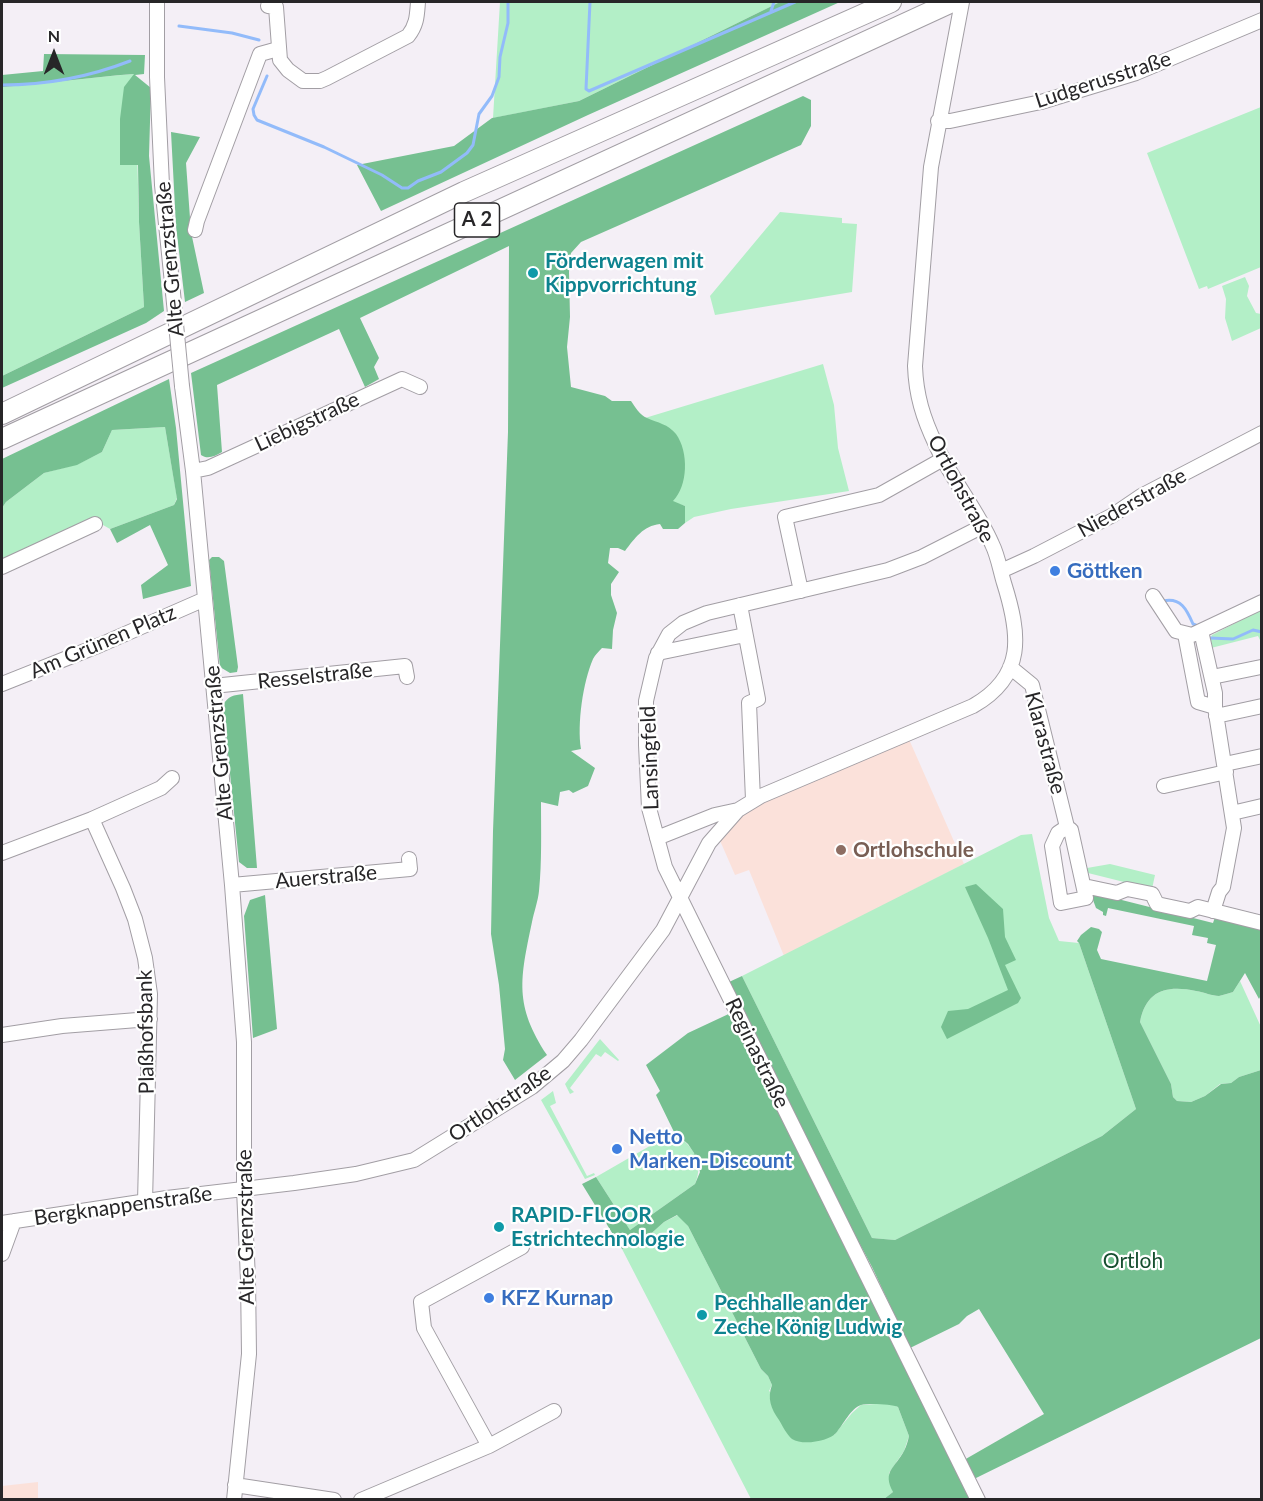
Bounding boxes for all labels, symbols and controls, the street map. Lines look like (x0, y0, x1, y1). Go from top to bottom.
north arrow (24, 24, 84, 84)
text: N (48, 26, 60, 45)
street label: Ludgerusstraße (1032, 46, 1174, 114)
street label: Alte Grenzstraße (151, 180, 189, 338)
road number: A 2 (454, 203, 500, 237)
place label: Förderwagen mit Kippvorrichtung (545, 248, 704, 298)
marker: Förderwagen mit Kippvorrichtung (526, 266, 540, 280)
street label: Liebigstraße (251, 387, 363, 457)
street label: Ortlohstraße (922, 431, 1000, 547)
street label: Niederstraße (1073, 463, 1191, 543)
place label: Göttken (1067, 558, 1142, 584)
marker: Göttken (1048, 564, 1062, 578)
street label: Am Grünen Platz (26, 600, 180, 684)
street label: Resselstraße (256, 657, 374, 695)
street label: Alte Grenzstraße (200, 664, 238, 822)
street label: Klarastraße (1019, 689, 1071, 797)
street label: Lansingfeld (636, 705, 664, 811)
place label: Ortlohschule (853, 837, 974, 863)
marker: Ortlohschule (834, 843, 848, 857)
street label: Auerstraße (274, 860, 378, 894)
street label: Plaßhofsbank (132, 970, 160, 1094)
street label: Reginastraße (719, 994, 795, 1112)
street label: Ortlohstraße (444, 1061, 556, 1147)
place label: Netto Marken-Discount (629, 1124, 792, 1174)
marker: Netto Marken-Discount (610, 1142, 624, 1156)
street label: Alte Grenzstraße (232, 1149, 260, 1305)
street label: Bergknappenstraße (32, 1181, 214, 1231)
place label: RAPID-FLOOR Estrichtechnologie (511, 1202, 685, 1252)
marker: RAPID-FLOOR Estrichtechnologie (492, 1220, 506, 1234)
park label: Ortloh (1103, 1248, 1163, 1274)
place label: KFZ Kurnap (501, 1285, 613, 1311)
place label: Pechhalle an der Zeche König Ludwig (714, 1290, 902, 1340)
marker: KFZ Kurnap (482, 1291, 496, 1305)
marker: Pechhalle an der Zeche König Ludwig (695, 1308, 709, 1322)

